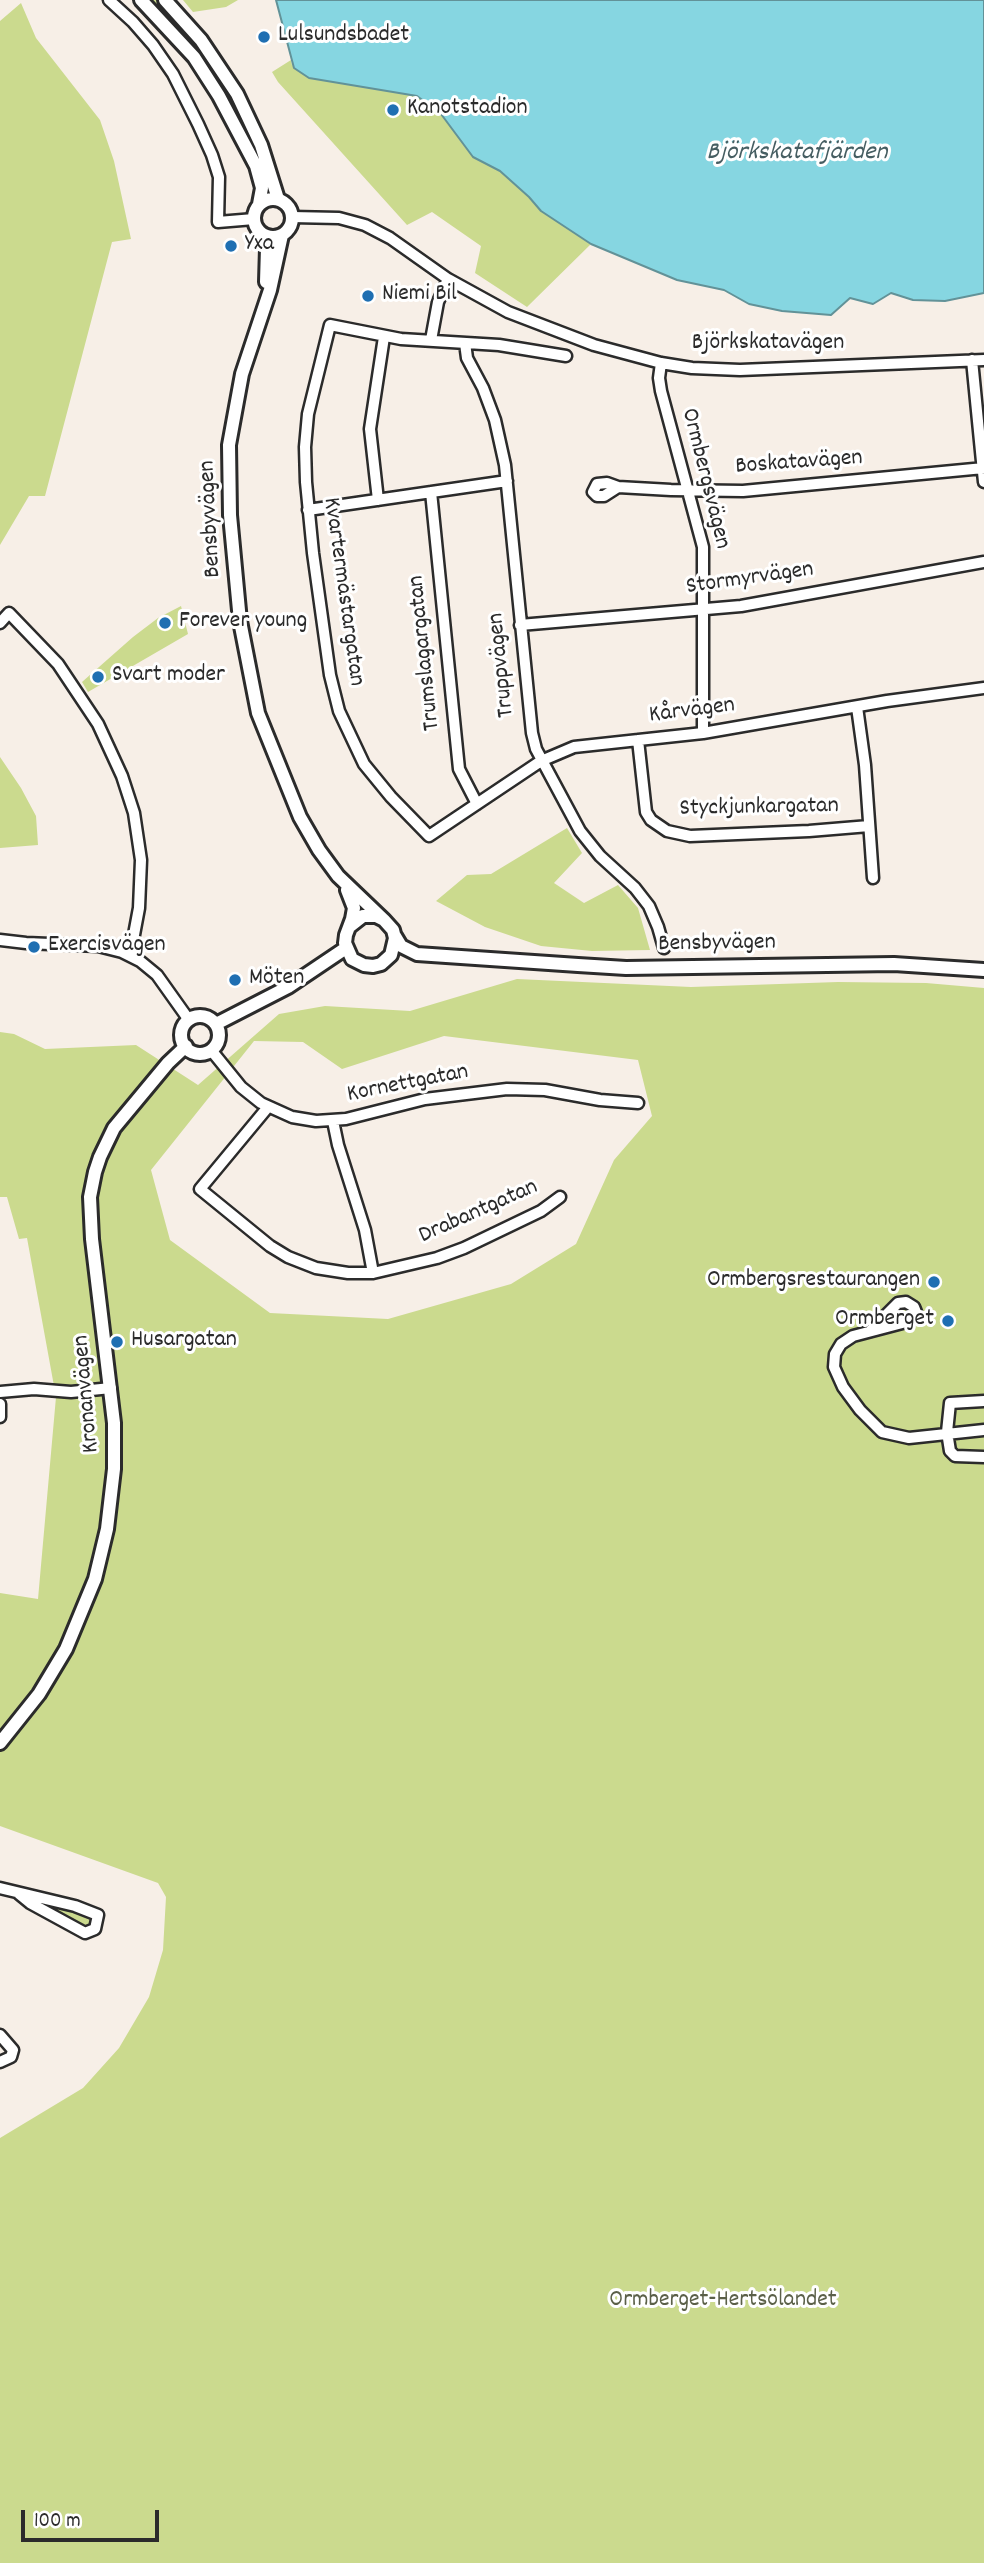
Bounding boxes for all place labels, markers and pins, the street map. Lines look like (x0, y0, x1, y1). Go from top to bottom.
place label: Lulsundsbadet (278, 23, 409, 51)
marker: Lulsundsbadet (256, 29, 272, 45)
place label: Kanotstadion (407, 96, 528, 124)
marker: Kanotstadion (385, 102, 401, 118)
place label: Yxa (245, 232, 274, 260)
marker: Yxa (223, 238, 239, 254)
place label: Niemi Bil (382, 282, 457, 310)
marker: Niemi Bil (360, 288, 376, 304)
place label: Forever young (179, 609, 307, 637)
marker: Forever young (157, 615, 173, 631)
place label: Svart moder (112, 663, 225, 691)
marker: Svart moder (90, 669, 106, 685)
place label: Exercisvägen (48, 933, 166, 961)
marker: Exercisvägen (26, 939, 42, 955)
place label: Möten (249, 966, 304, 994)
marker: Möten (227, 972, 243, 988)
place label: Ormbergsrestaurangen (707, 1268, 920, 1296)
marker: Ormbergsrestaurangen (926, 1274, 942, 1290)
place label: Ormberget (835, 1307, 934, 1335)
marker: Ormberget (940, 1313, 956, 1329)
place label: Husargatan (131, 1328, 237, 1356)
marker: Husargatan (109, 1334, 125, 1350)

